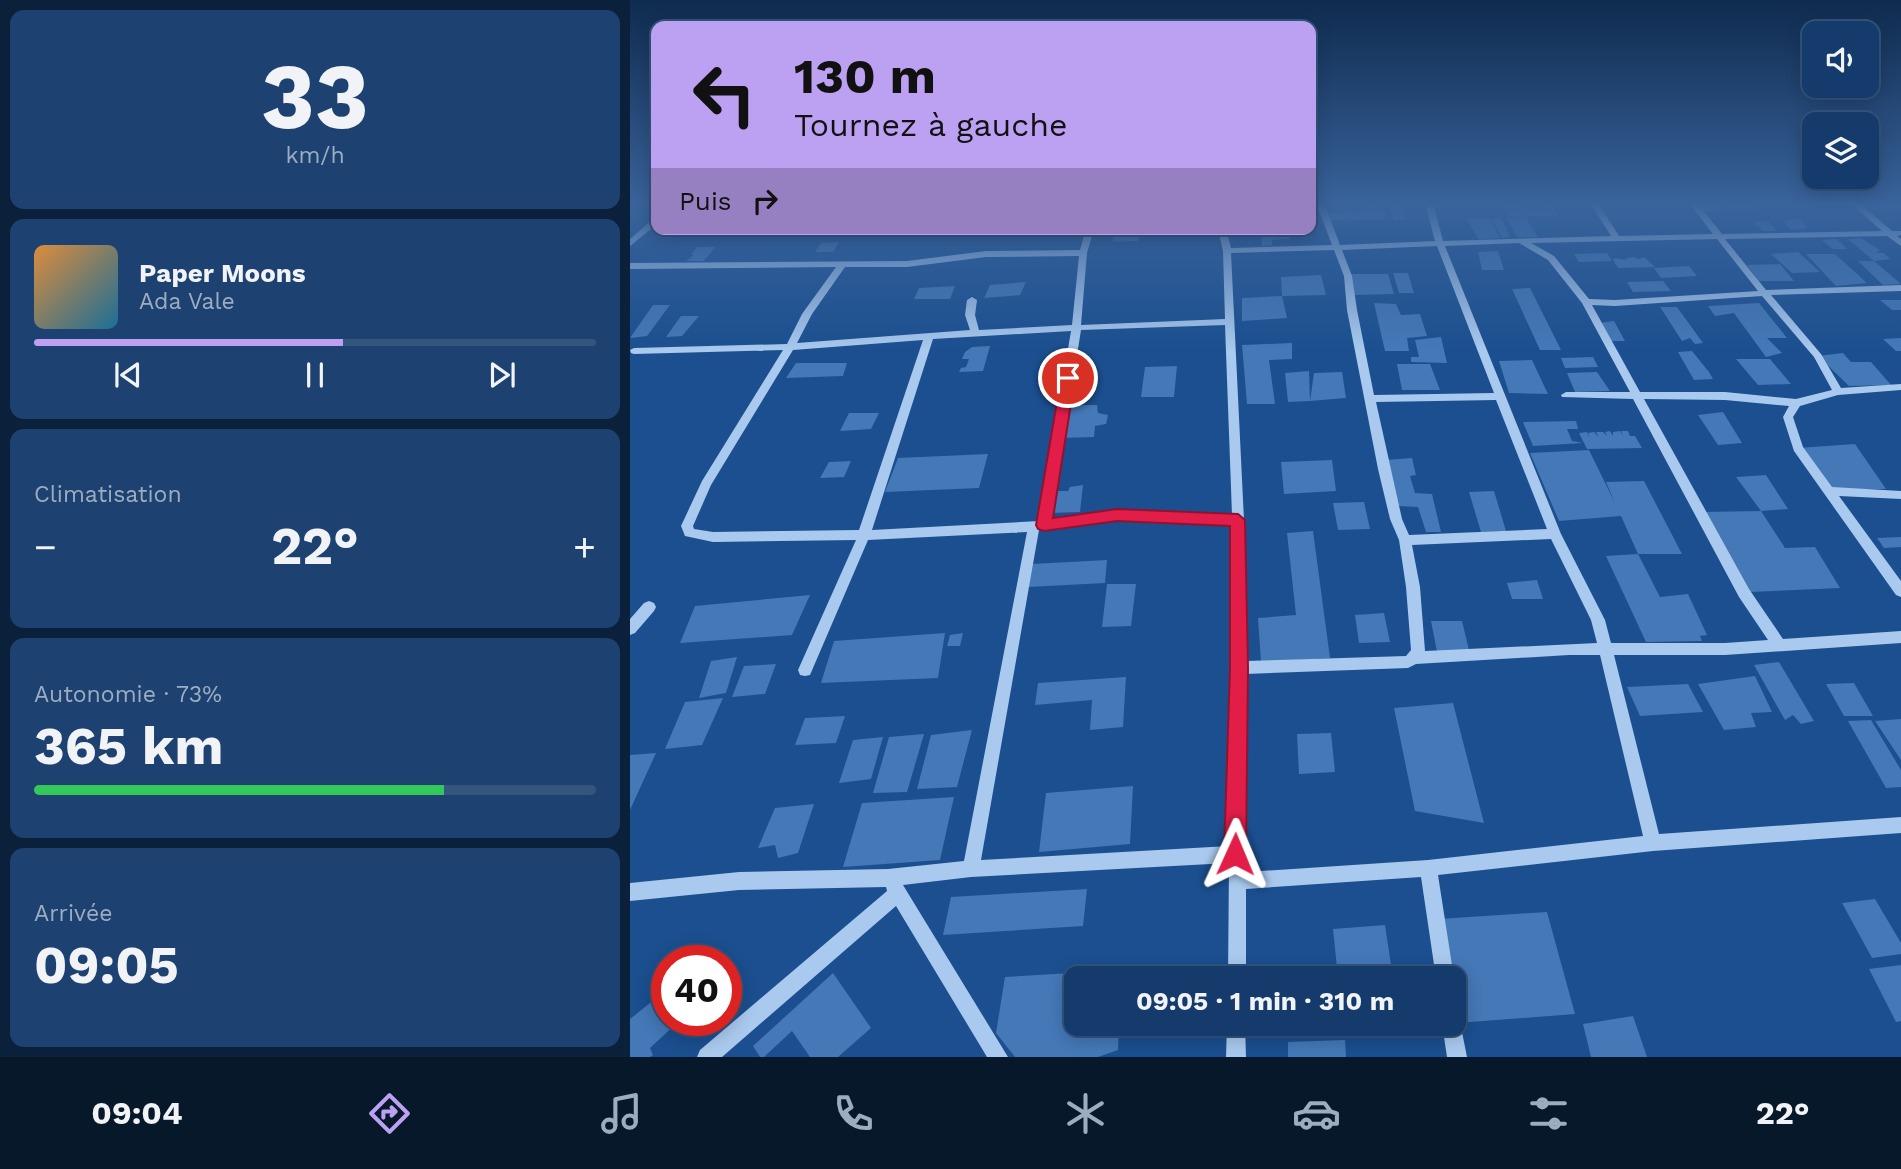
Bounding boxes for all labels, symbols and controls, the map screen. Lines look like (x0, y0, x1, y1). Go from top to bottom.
map controls (1802, 21, 1879, 189)
button: sound (1802, 21, 1879, 98)
text: 33 (261, 43, 369, 150)
text: 130 m (794, 47, 936, 105)
icon: left (679, 49, 770, 140)
text: Tournez à gauche (794, 106, 1067, 144)
button: layers (1802, 112, 1879, 189)
text: km/h (285, 142, 345, 169)
icon: right (746, 182, 784, 220)
text: Puis (679, 186, 732, 216)
text: Paper Moons (139, 258, 306, 288)
text: Ada Vale (139, 288, 235, 315)
pin (1038, 348, 1098, 408)
icon: previous (109, 356, 147, 394)
icon: pause (296, 356, 334, 394)
icon: next (483, 356, 521, 394)
icon: arrive (1049, 359, 1087, 397)
text: Climatisation (34, 481, 182, 508)
text: 22° (271, 516, 359, 577)
text: − (34, 525, 57, 569)
text: + (573, 525, 596, 569)
text: Autonomie · 73% (34, 681, 222, 708)
text: 365 km (34, 716, 223, 777)
position arrow (1198, 817, 1272, 891)
text: Arrivée (34, 900, 113, 927)
text: 09:05 (34, 935, 179, 996)
speed limit sign: 40 (651, 945, 742, 1036)
text: 09:05 · 1 min · 310 m (1136, 986, 1394, 1016)
icon: directions (365, 1089, 414, 1138)
icon: music (597, 1089, 646, 1138)
icon: phone (829, 1089, 878, 1138)
icon: climate (1061, 1089, 1110, 1138)
icon: car (1292, 1089, 1341, 1138)
icon: filters (1524, 1089, 1573, 1138)
text: 09:04 (91, 1094, 183, 1132)
text: 22° (1756, 1094, 1810, 1132)

